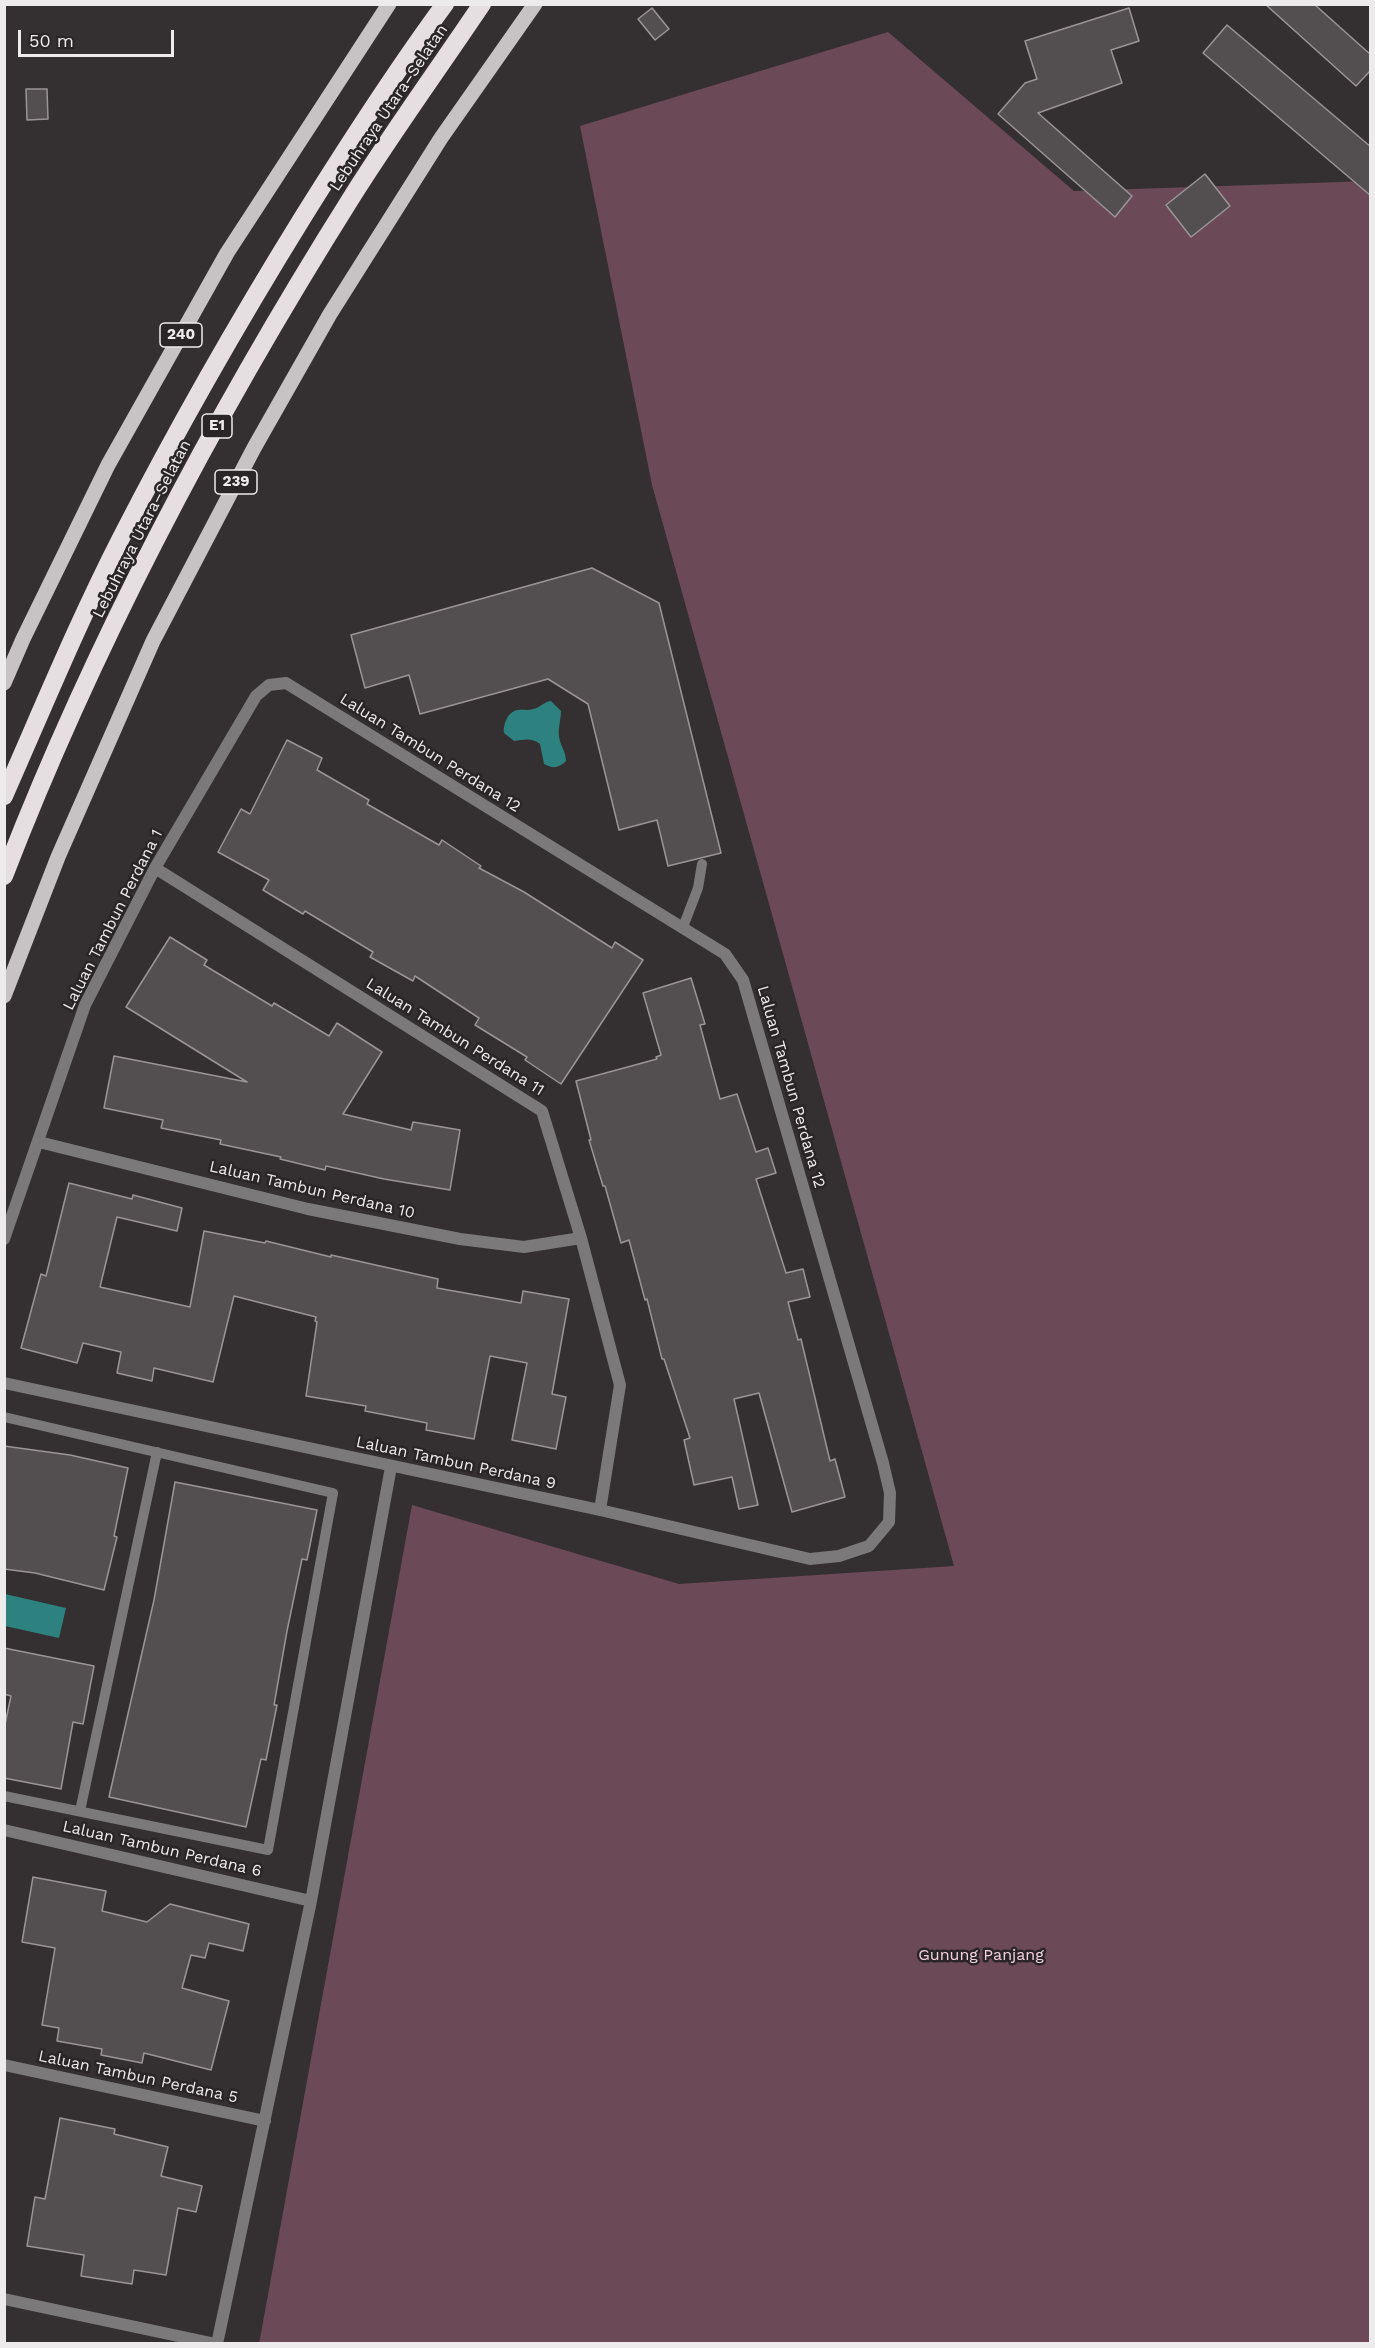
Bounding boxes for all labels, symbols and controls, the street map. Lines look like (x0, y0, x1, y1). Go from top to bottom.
scale bar (21, 18, 177, 56)
street label: Lebuhraya Utara–Selatan (326, 21, 452, 195)
text: 50 m (29, 30, 74, 51)
road number: 240 (160, 323, 202, 347)
road number: E1 (202, 414, 232, 438)
street label: Lebuhraya Utara–Selatan (89, 437, 195, 621)
road number: 239 (215, 470, 257, 494)
street label: Laluan Tambun Perdana 12 (336, 689, 524, 817)
street label: Laluan Tambun Perdana 1 (59, 826, 167, 1014)
street label: Laluan Tambun Perdana 11 (362, 974, 548, 1100)
street label: Laluan Tambun Perdana 12 (753, 984, 829, 1190)
street label: Laluan Tambun Perdana 10 (207, 1157, 417, 1223)
street label: Laluan Tambun Perdana 9 (354, 1432, 558, 1494)
street label: Laluan Tambun Perdana 6 (61, 1817, 263, 1881)
park label: Gunung Panjang (918, 1945, 1044, 1965)
street label: Laluan Tambun Perdana 5 (37, 2046, 239, 2108)

